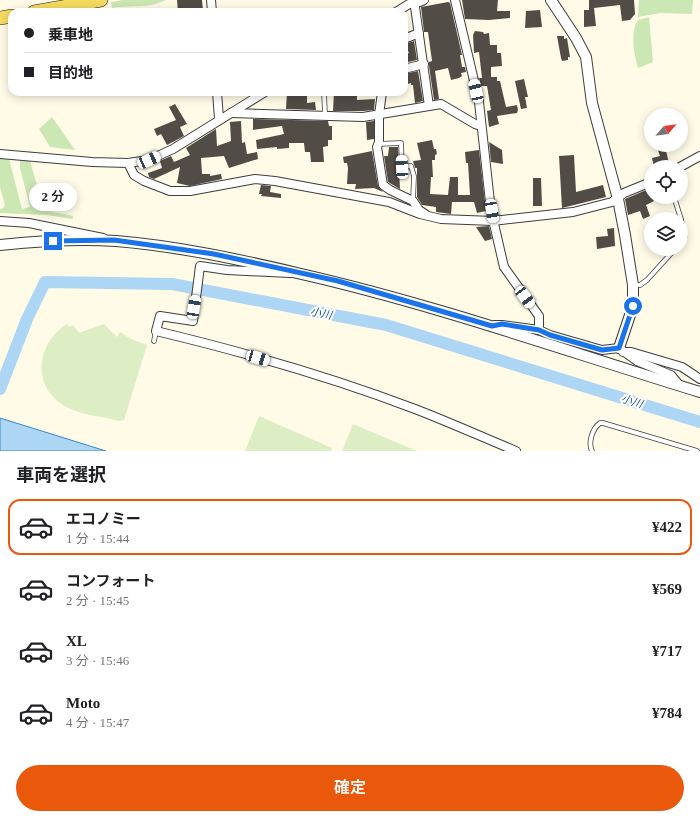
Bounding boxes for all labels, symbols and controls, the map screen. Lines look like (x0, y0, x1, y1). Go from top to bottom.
text: 乗車地 (48, 27, 93, 43)
text: 目的地 (48, 65, 93, 81)
car (467, 78, 485, 104)
north arrow (644, 108, 688, 152)
map controls (644, 108, 688, 256)
car (136, 150, 162, 170)
car (395, 155, 409, 179)
button: locate (644, 160, 688, 204)
callout: 2 分 (29, 183, 77, 211)
text: 2 分 (42, 189, 64, 204)
car (484, 198, 500, 224)
button: layers (644, 212, 688, 256)
route end (44, 232, 62, 250)
car (513, 284, 537, 310)
car (186, 294, 202, 320)
route start (624, 297, 642, 315)
water label: 小川 (309, 305, 334, 321)
car (245, 349, 271, 367)
water label: 小川 (620, 392, 645, 410)
text: 車両を選択 (16, 465, 106, 485)
icon: car (18, 509, 54, 545)
text: エコノミー (66, 511, 141, 527)
text: ¥422 (652, 519, 682, 535)
text: 1 分 · 15:44 (66, 531, 129, 546)
icon: car (18, 571, 54, 607)
text: コンフォート (66, 573, 156, 589)
text: ¥569 (652, 581, 682, 597)
text: 2 分 · 15:45 (66, 593, 129, 608)
icon: car (18, 633, 54, 669)
text: XL (66, 633, 87, 649)
text: ¥717 (652, 643, 682, 659)
text: 3 分 · 15:46 (66, 653, 129, 668)
icon: car (18, 695, 54, 731)
text: Moto (66, 695, 100, 711)
text: ¥784 (652, 705, 682, 721)
text: 4 分 · 15:47 (66, 715, 129, 730)
button: 確定 (16, 765, 684, 811)

